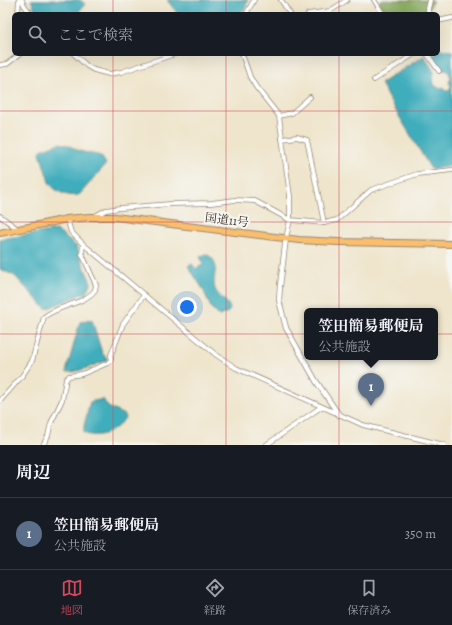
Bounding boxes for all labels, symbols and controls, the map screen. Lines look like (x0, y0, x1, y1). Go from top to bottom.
search box (12, 12, 440, 56)
icon: search (26, 23, 48, 45)
text: ここで検索 (58, 25, 133, 45)
street label: 国道11号 (204, 209, 250, 231)
your location (177, 297, 197, 317)
popup (304, 308, 438, 360)
text: 笠田簡易郵便局 (318, 316, 424, 336)
text: 公共施設 (318, 338, 371, 355)
pin: 1 (358, 373, 384, 406)
text: 周辺 (16, 461, 50, 484)
text: 笠田簡易郵便局 (54, 515, 159, 535)
text: 1 (27, 525, 31, 542)
text: 350 m (405, 525, 436, 542)
text: 公共施設 (54, 537, 106, 554)
tab: 地図 (61, 577, 83, 618)
tab: 経路 (204, 577, 226, 618)
tab: 保存済み (347, 577, 391, 618)

